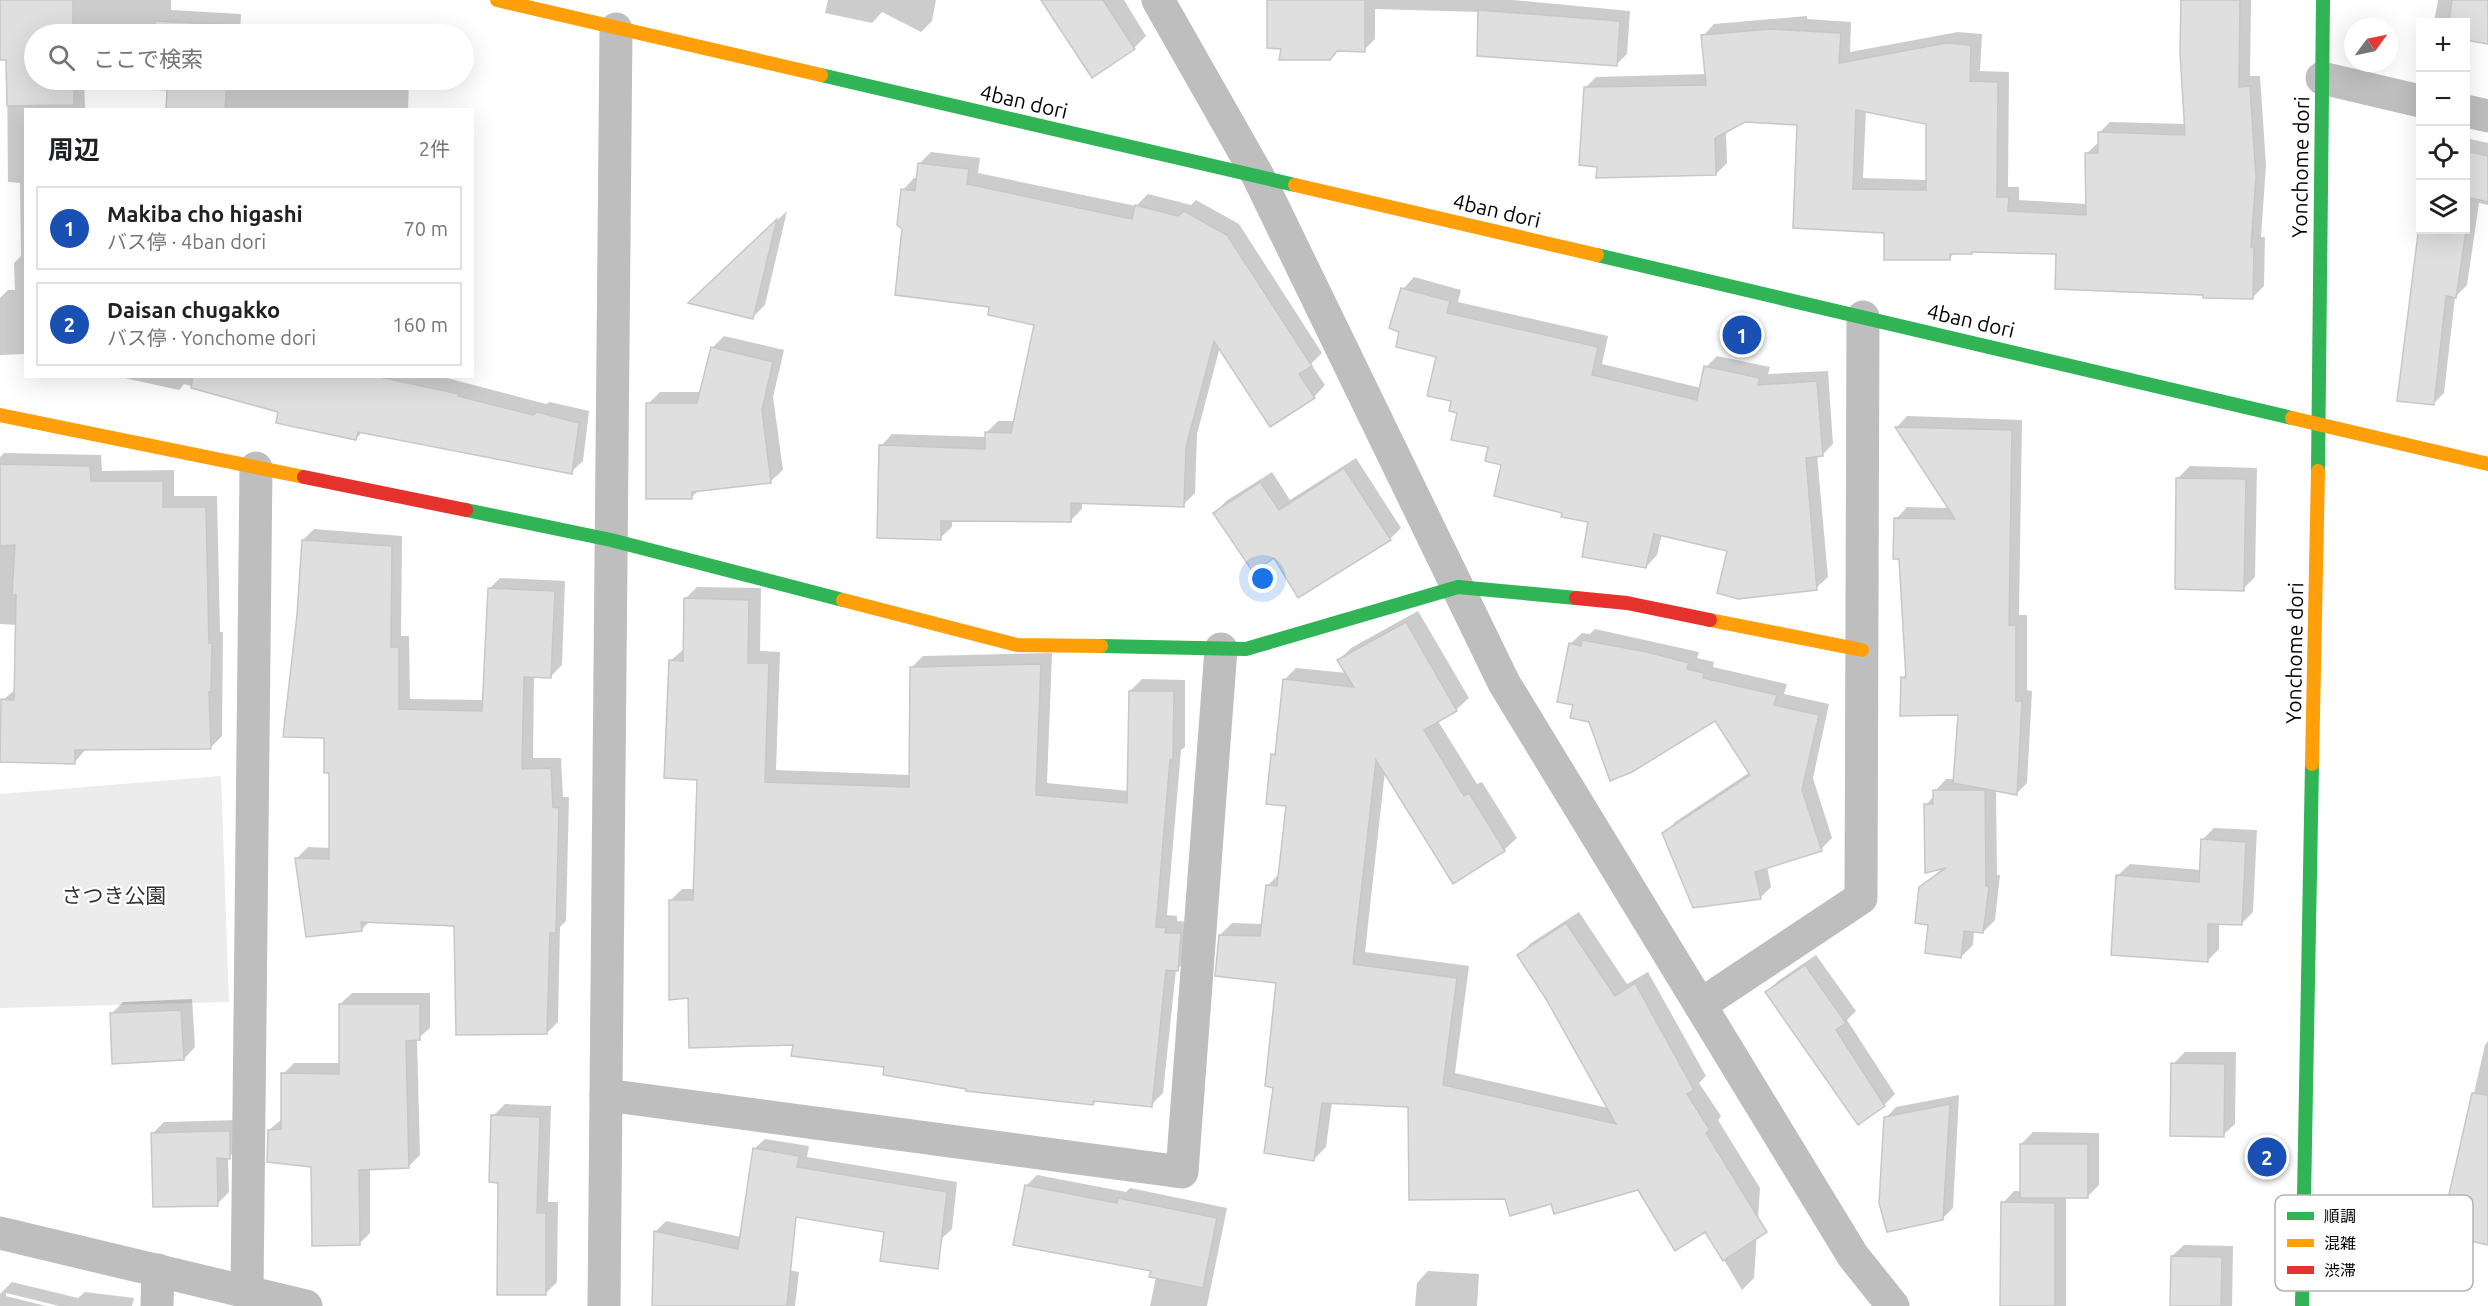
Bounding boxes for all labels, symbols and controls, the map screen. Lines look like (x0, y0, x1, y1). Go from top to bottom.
north arrow (2344, 18, 2398, 72)
map controls (2416, 18, 2470, 234)
button: + (2416, 18, 2470, 72)
search box (24, 24, 474, 90)
icon: search (45, 41, 78, 74)
text: ここで検索 (93, 46, 203, 71)
button: − (2416, 72, 2470, 126)
street label: 4ban dori (978, 79, 1070, 123)
street label: Yonchome dori (2287, 96, 2313, 238)
button: locate (2416, 126, 2470, 180)
text: 周辺 (48, 135, 100, 164)
text: 2件 (419, 137, 450, 160)
button: layers (2416, 180, 2470, 234)
street label: 4ban dori (1451, 188, 1543, 232)
text: Makiba cho higashi (107, 201, 303, 226)
text: 1 (64, 217, 75, 240)
text: 70 m (404, 217, 448, 240)
text: バス停 · 4ban dori (107, 230, 266, 253)
text: Daisan chugakko (107, 297, 280, 322)
street label: 4ban dori (1925, 298, 2017, 342)
pin: 1 (1722, 312, 1762, 358)
text: 2 (64, 313, 75, 336)
text: 160 m (392, 313, 448, 336)
text: バス停 · Yonchome dori (107, 326, 316, 349)
your location (1248, 564, 1277, 593)
street label: Yonchome dori (2281, 582, 2307, 724)
park label: さつき公園 (62, 883, 167, 907)
pin: 2 (2248, 1134, 2286, 1180)
legend (2275, 1195, 2473, 1291)
text: 順調 (2324, 1207, 2356, 1225)
text: 混雑 (2324, 1234, 2356, 1252)
text: 渋滞 (2324, 1261, 2356, 1279)

